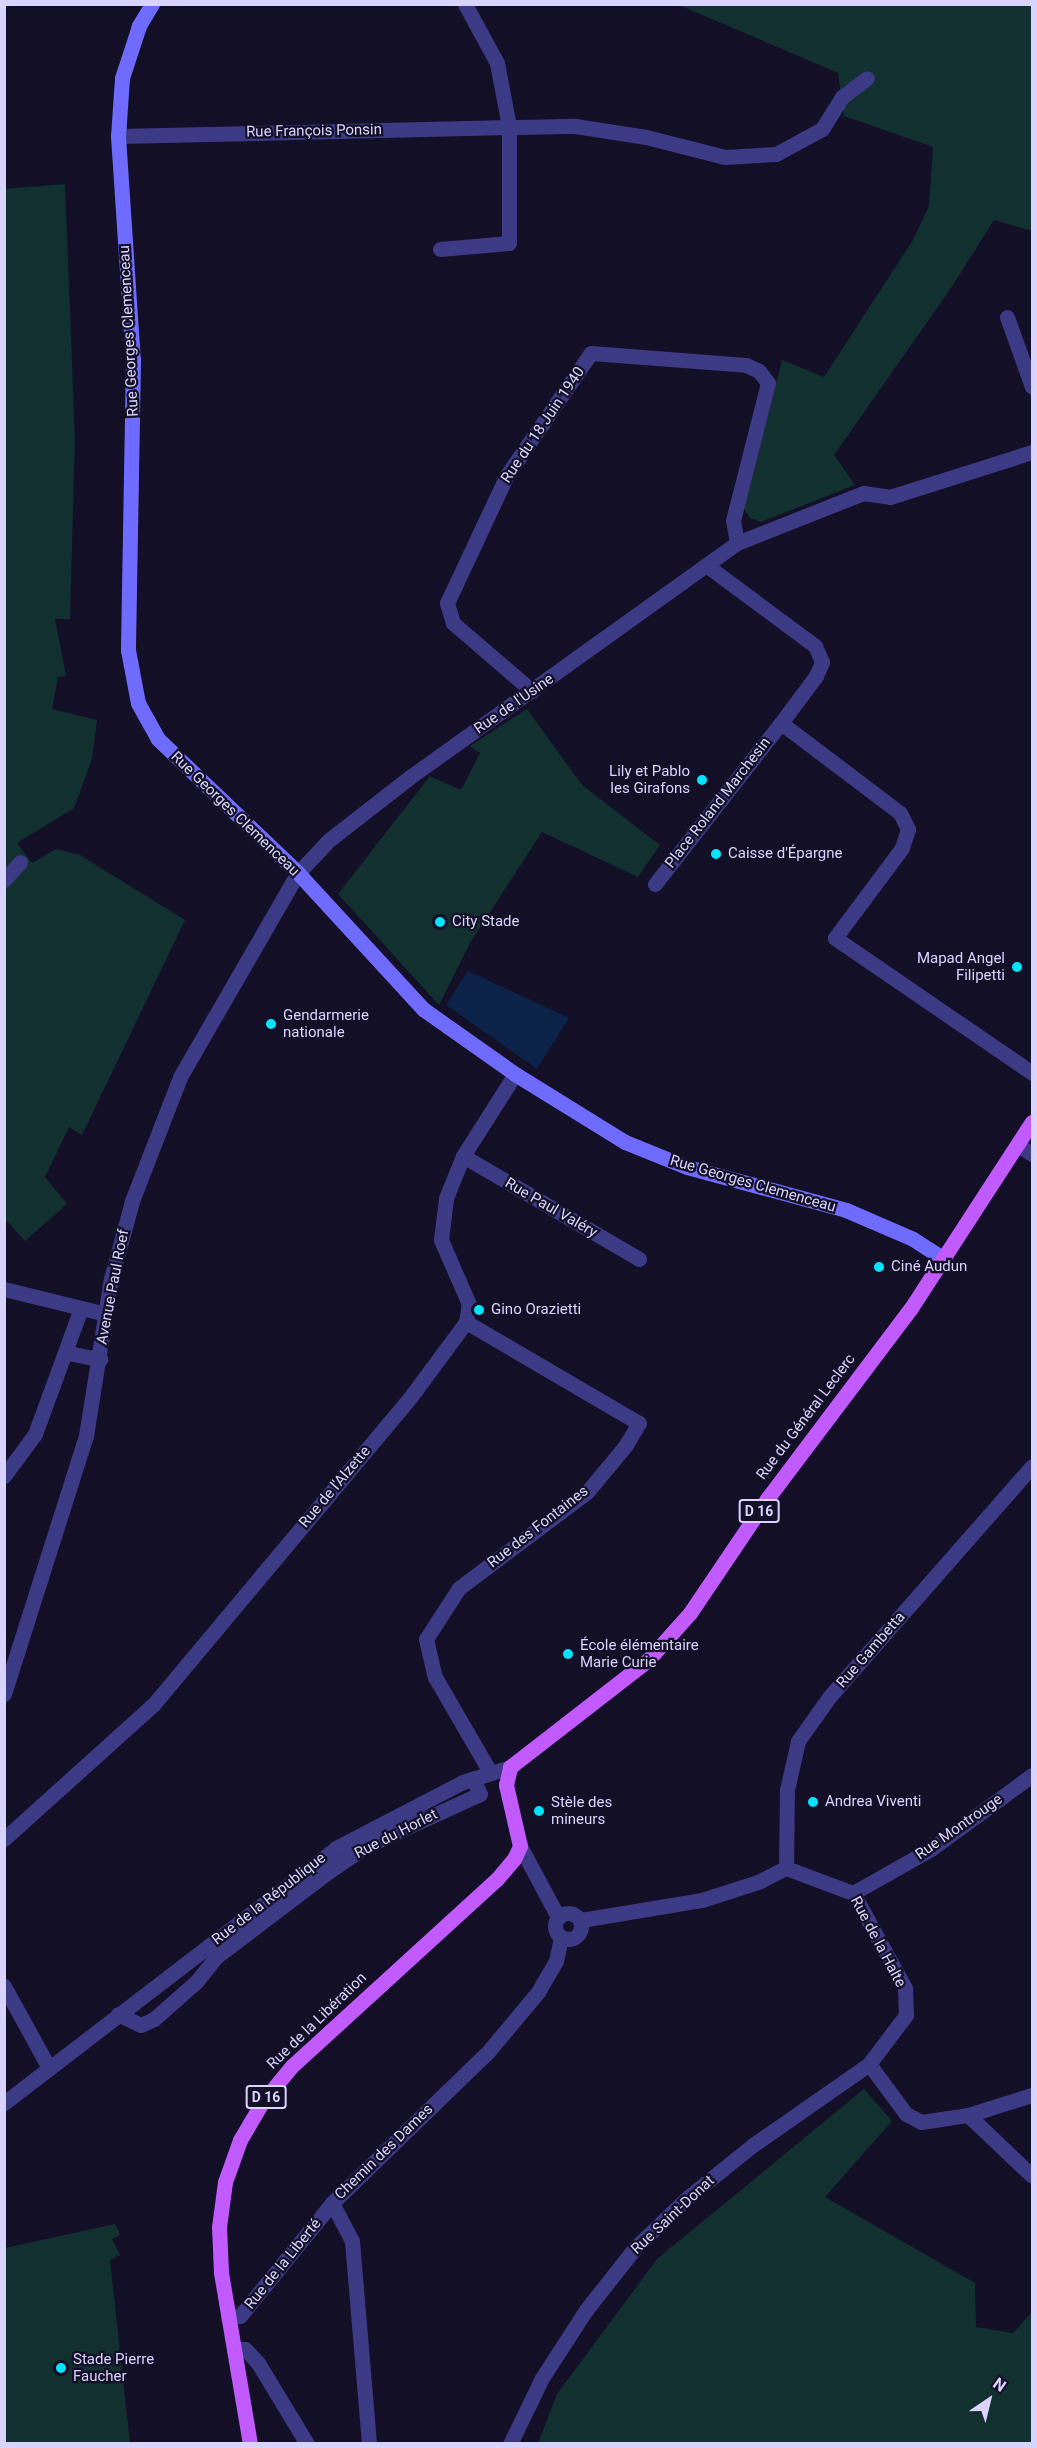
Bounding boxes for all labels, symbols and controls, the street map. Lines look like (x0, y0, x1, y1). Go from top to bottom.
street label: Rue François Ponsin (246, 121, 382, 141)
street label: Rue Georges Clemenceau (116, 245, 142, 417)
street label: Rue du 18 Juin 1940 (497, 364, 589, 486)
street label: Rue de l'Usine (471, 670, 557, 738)
street label: Place Roland Marchesin (661, 734, 775, 872)
street label: Rue Georges Clemenceau (167, 748, 303, 880)
place label: Lily et Pablo les Girafons (609, 762, 690, 797)
marker: Lily et Pablo les Girafons (695, 773, 709, 787)
place label: Caisse d'Épargne (728, 845, 843, 863)
marker: Caisse d'Épargne (709, 847, 723, 861)
place label: City Stade (452, 913, 520, 931)
marker: City Stade (433, 915, 447, 929)
place label: Mapad Angel Filipetti (917, 949, 1005, 984)
marker: Mapad Angel Filipetti (1010, 960, 1024, 974)
place label: Gendarmerie nationale (283, 1006, 369, 1041)
marker: Gendarmerie nationale (264, 1017, 278, 1031)
street label: Rue Georges Clemenceau (668, 1152, 838, 1216)
street label: Rue Paul Valéry (502, 1174, 600, 1242)
street label: Avenue Paul Roef (93, 1228, 133, 1346)
place label: Ciné Audun (891, 1258, 967, 1276)
marker: Ciné Audun (872, 1260, 886, 1274)
place label: Gino Orazietti (491, 1301, 581, 1319)
marker: Gino Orazietti (472, 1303, 486, 1317)
street label: Rue du Général Leclerc (753, 1351, 859, 1483)
street label: Rue de l'Alzette (296, 1442, 374, 1532)
street label: Rue des Fontaines (484, 1482, 592, 1572)
road number: D 16 (738, 1500, 780, 1522)
street label: Rue Gambetta (833, 1608, 909, 1692)
place label: École élémentaire Marie Curie (580, 1636, 699, 1671)
marker: École élémentaire Marie Curie (561, 1647, 575, 1661)
street label: Rue Montrouge (912, 1790, 1006, 1864)
place label: Stèle des mineurs (551, 1793, 612, 1828)
place label: Andrea Viventi (825, 1793, 921, 1811)
marker: Andrea Viventi (806, 1795, 820, 1809)
marker: Stèle des mineurs (532, 1804, 546, 1818)
street label: Rue du Horlet (352, 1805, 440, 1863)
street label: Rue de la République (209, 1849, 329, 1949)
street label: Rue de la Halte (847, 1894, 909, 1990)
street label: Rue de la Libération (264, 1969, 370, 2073)
road number: D 16 (245, 2086, 287, 2108)
street label: Chemin des Dames (331, 2101, 437, 2203)
street label: Rue Saint-Donat (628, 2172, 718, 2258)
street label: Rue de la Liberté (241, 2215, 325, 2313)
place label: Stade Pierre Faucher (73, 2350, 154, 2385)
marker: Stade Pierre Faucher (54, 2361, 68, 2375)
north arrow (959, 2370, 1019, 2430)
text: N (990, 2374, 1010, 2396)

